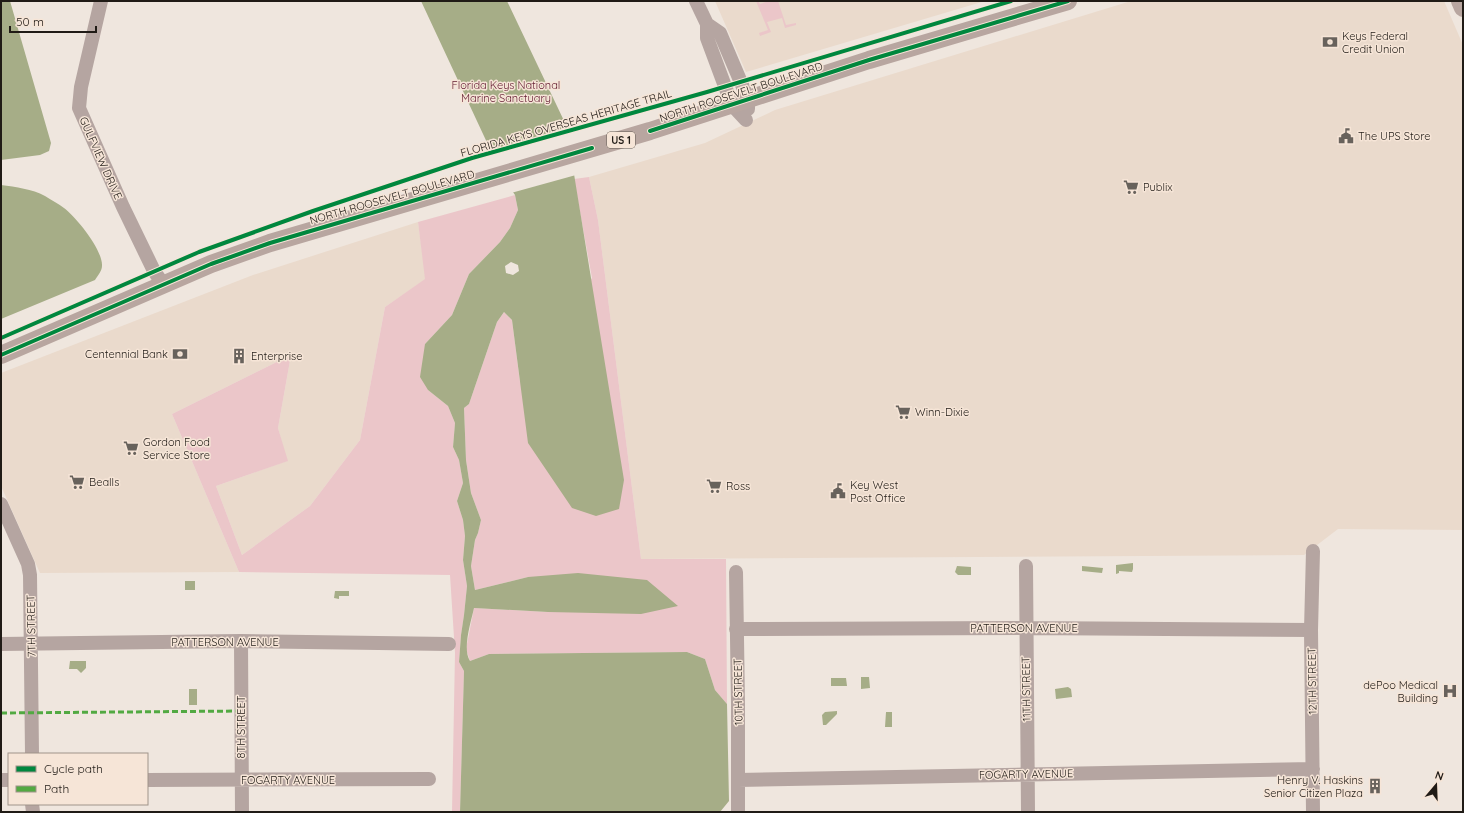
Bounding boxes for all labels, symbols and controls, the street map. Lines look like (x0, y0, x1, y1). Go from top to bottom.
scale bar (10, 8, 96, 34)
text: 50 m (16, 14, 44, 29)
place label: Keys Federal Credit Union (1342, 29, 1408, 56)
bank icon: Keys Federal Credit Union (1321, 33, 1339, 51)
street label: NORTH ROOSEVELT BOULEVARD (658, 59, 825, 125)
park label: Florida Keys National Marine Sanctuary (452, 78, 560, 105)
street label: FLORIDA KEYS OVERSEAS HERITAGE TRAIL (459, 86, 673, 160)
street label: GULFVIEW DRIVE (76, 114, 126, 202)
public building icon: The UPS Store (1337, 127, 1355, 145)
place label: The UPS Store (1358, 129, 1430, 143)
road number: US 1 (607, 132, 635, 148)
street label: NORTH ROOSEVELT BOULEVARD (308, 167, 476, 227)
supermarket icon: Publix (1122, 178, 1140, 196)
place label: Publix (1143, 180, 1173, 194)
bank icon: Centennial Bank (171, 345, 189, 363)
place label: Centennial Bank (85, 347, 168, 361)
building icon: Enterprise (230, 347, 248, 365)
place label: Enterprise (251, 349, 302, 363)
supermarket icon: Winn-Dixie (894, 403, 912, 421)
place label: Winn-Dixie (915, 405, 969, 419)
place label: Gordon Food Service Store (143, 435, 210, 462)
supermarket icon: Gordon Food Service Store (122, 439, 140, 457)
supermarket icon: Bealls (68, 473, 86, 491)
place label: Bealls (89, 475, 119, 489)
supermarket icon: Ross (705, 477, 723, 495)
place label: Key West Post Office (850, 478, 906, 505)
place label: Ross (726, 479, 750, 493)
public building icon: Key West Post Office (829, 482, 847, 500)
street label: 7TH STREET (23, 594, 39, 657)
street label: PATTERSON AVENUE (970, 621, 1078, 635)
street label: PATTERSON AVENUE (171, 635, 279, 649)
street label: 12TH STREET (1304, 647, 1320, 715)
street label: 11TH STREET (1018, 656, 1034, 722)
street label: 10TH STREET (730, 658, 746, 726)
place label: dePoo Medical Building (1363, 678, 1438, 705)
hospital icon: dePoo Medical Building (1441, 682, 1459, 700)
street label: 8TH STREET (234, 695, 248, 758)
legend (8, 753, 148, 805)
text: Cycle path (44, 761, 103, 776)
north arrow (1416, 765, 1456, 805)
street label: FOGARTY AVENUE (979, 766, 1073, 782)
text: N (1433, 768, 1445, 783)
street label: FOGARTY AVENUE (241, 773, 335, 787)
place label: Henry V. Haskins Senior Citizen Plaza (1264, 773, 1363, 800)
building icon: Henry V. Haskins Senior Citizen Plaza (1366, 777, 1384, 795)
text: Path (44, 781, 69, 796)

